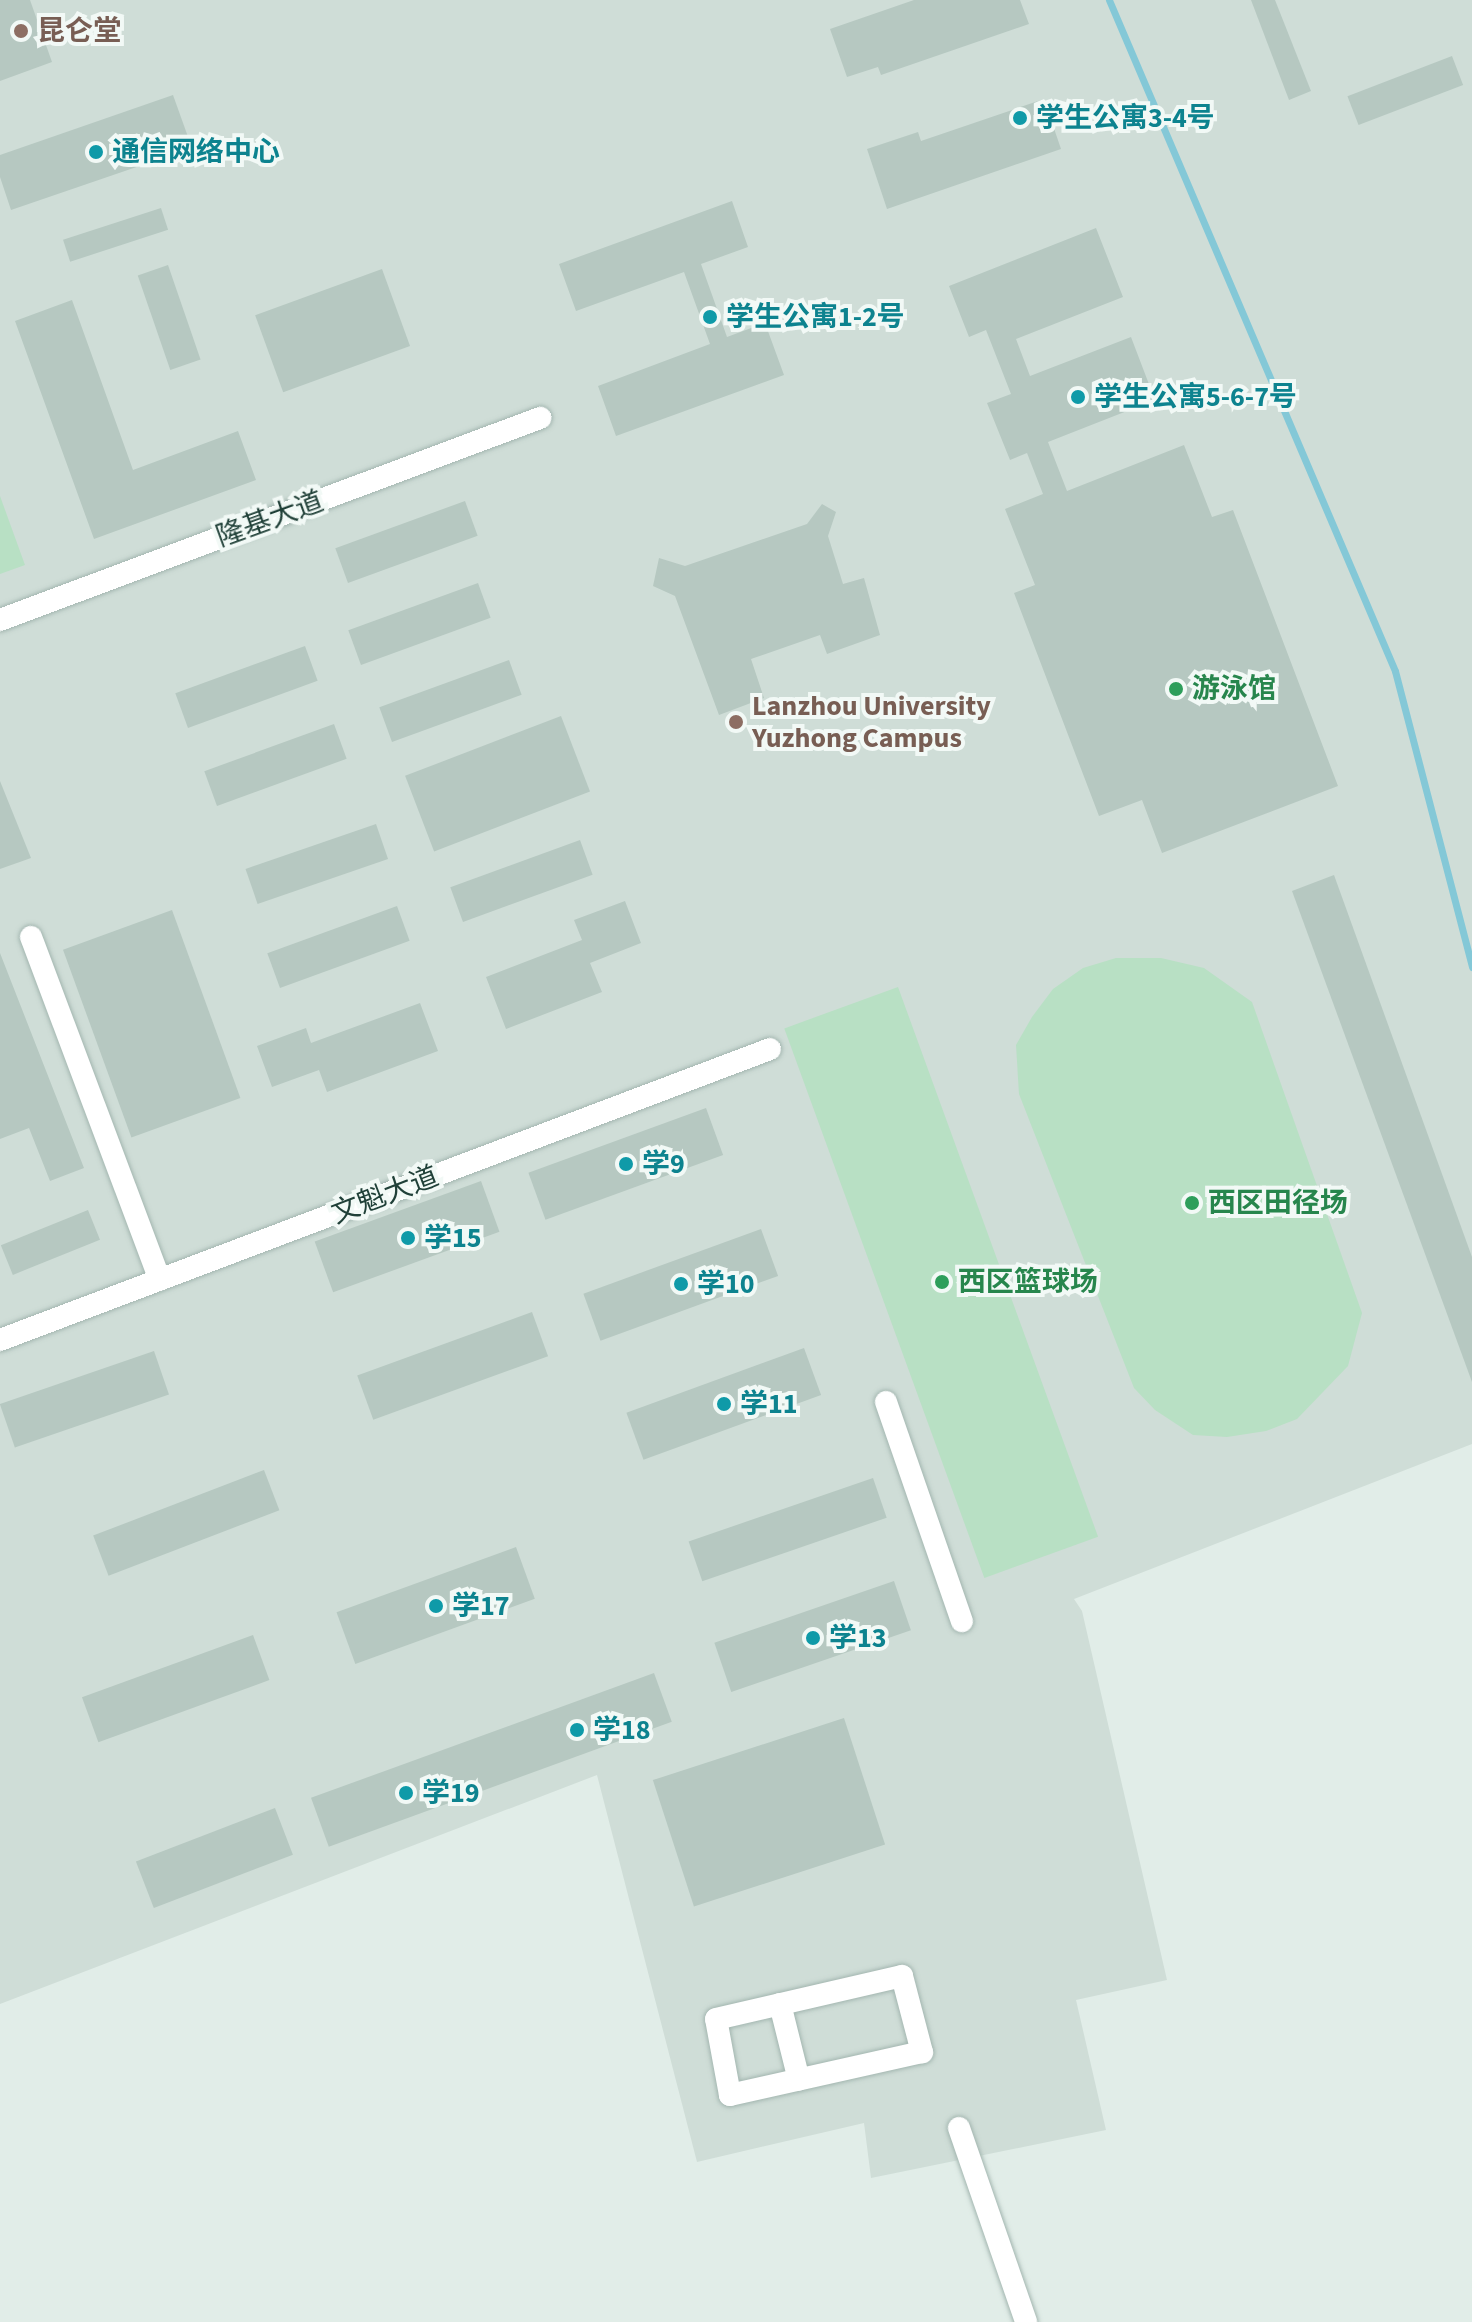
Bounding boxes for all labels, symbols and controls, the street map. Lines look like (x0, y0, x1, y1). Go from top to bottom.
place label: 昆仑堂 (37, 14, 121, 48)
marker: 昆仑堂 (12, 22, 30, 40)
place label: 学生公寓3-4号 (1036, 101, 1215, 135)
marker: 学生公寓3-4号 (1011, 109, 1029, 127)
place label: 通信网络中心 (112, 135, 280, 169)
marker: 通信网络中心 (87, 143, 105, 161)
place label: 学生公寓1-2号 (726, 300, 905, 334)
marker: 学生公寓1-2号 (701, 308, 719, 326)
place label: 学生公寓5-6-7号 (1094, 380, 1297, 414)
marker: 学生公寓5-6-7号 (1069, 388, 1087, 406)
street label: 隆基大道 (212, 484, 328, 554)
place label: 游泳馆 (1192, 672, 1276, 706)
marker: 游泳馆 (1167, 680, 1185, 698)
place label: Lanzhou University Yuzhong Campus (752, 689, 991, 755)
marker: Lanzhou University Yuzhong Campus (727, 713, 745, 731)
place label: 学9 (642, 1147, 685, 1181)
marker: 学9 (617, 1155, 635, 1173)
street label: 文魁大道 (327, 1159, 443, 1231)
place label: 西区田径场 (1208, 1186, 1348, 1220)
marker: 西区田径场 (1183, 1194, 1201, 1212)
place label: 学15 (424, 1221, 482, 1255)
marker: 学15 (399, 1229, 417, 1247)
place label: 西区篮球场 (958, 1265, 1098, 1299)
place label: 学10 (697, 1267, 755, 1301)
marker: 西区篮球场 (933, 1273, 951, 1291)
marker: 学10 (672, 1275, 690, 1293)
place label: 学11 (740, 1387, 798, 1421)
marker: 学11 (715, 1395, 733, 1413)
place label: 学17 (452, 1589, 510, 1623)
marker: 学17 (427, 1597, 445, 1615)
place label: 学13 (829, 1621, 887, 1655)
marker: 学13 (804, 1629, 822, 1647)
place label: 学18 (593, 1713, 651, 1747)
marker: 学18 (568, 1721, 586, 1739)
place label: 学19 (422, 1776, 480, 1810)
marker: 学19 (397, 1784, 415, 1802)

